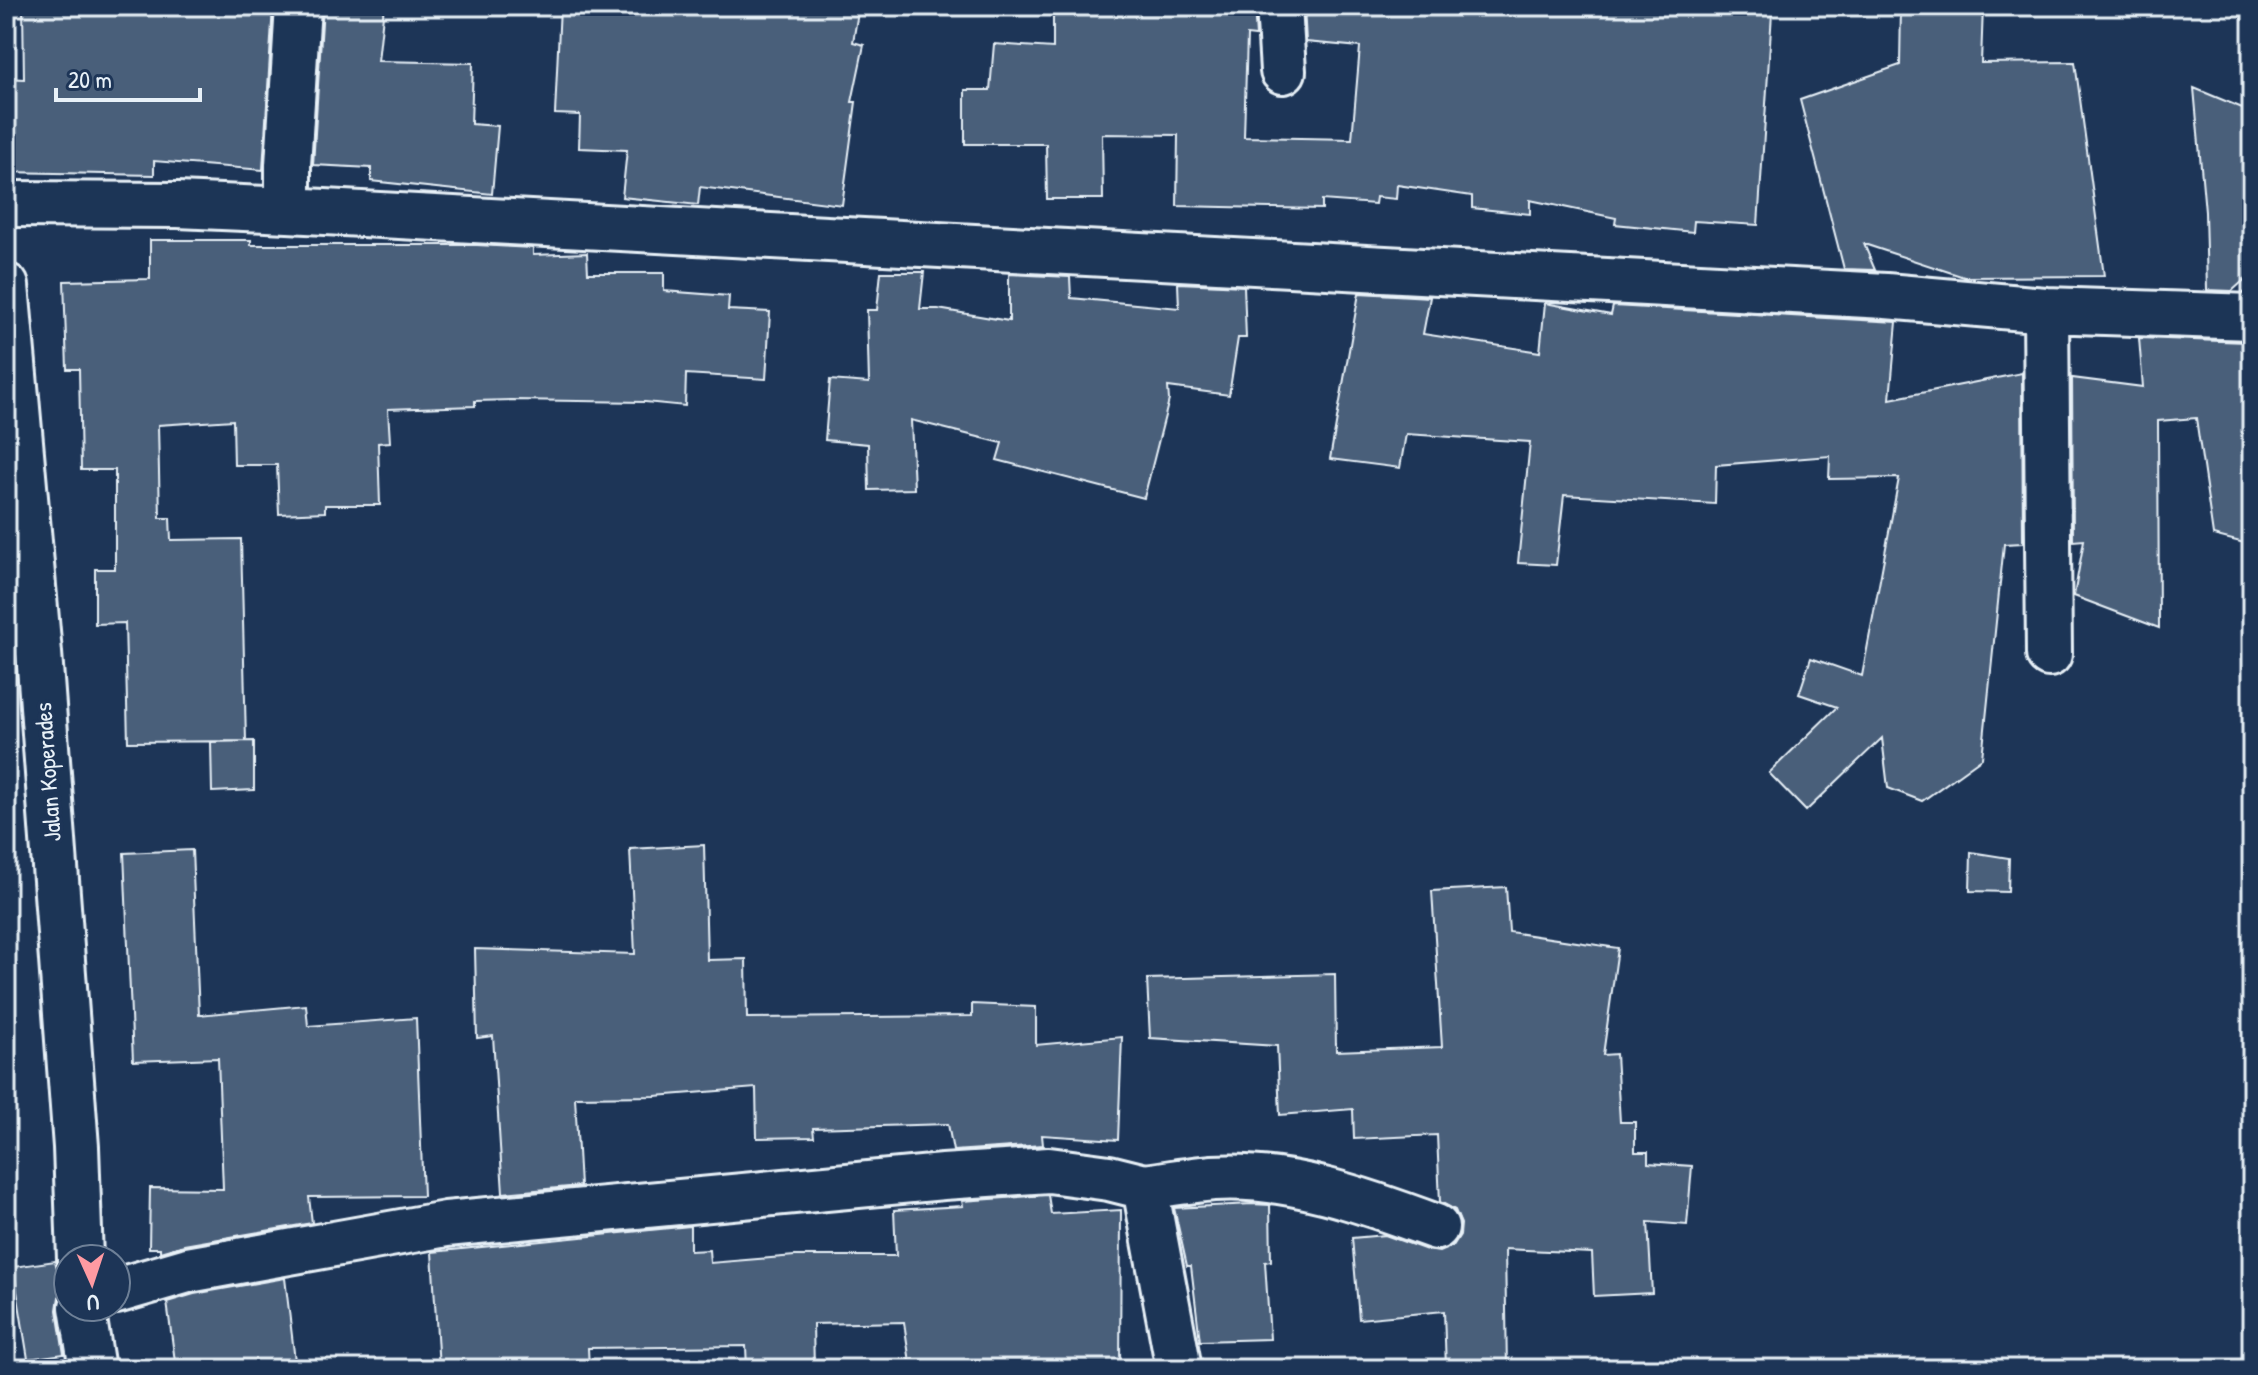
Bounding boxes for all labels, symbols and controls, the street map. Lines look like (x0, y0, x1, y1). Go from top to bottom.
scale bar (56, 52, 200, 102)
text: 20 m (68, 63, 112, 95)
street label: Jalan Koperades (26, 701, 68, 843)
north arrow (52, 1243, 132, 1323)
text: U (86, 1288, 100, 1318)

